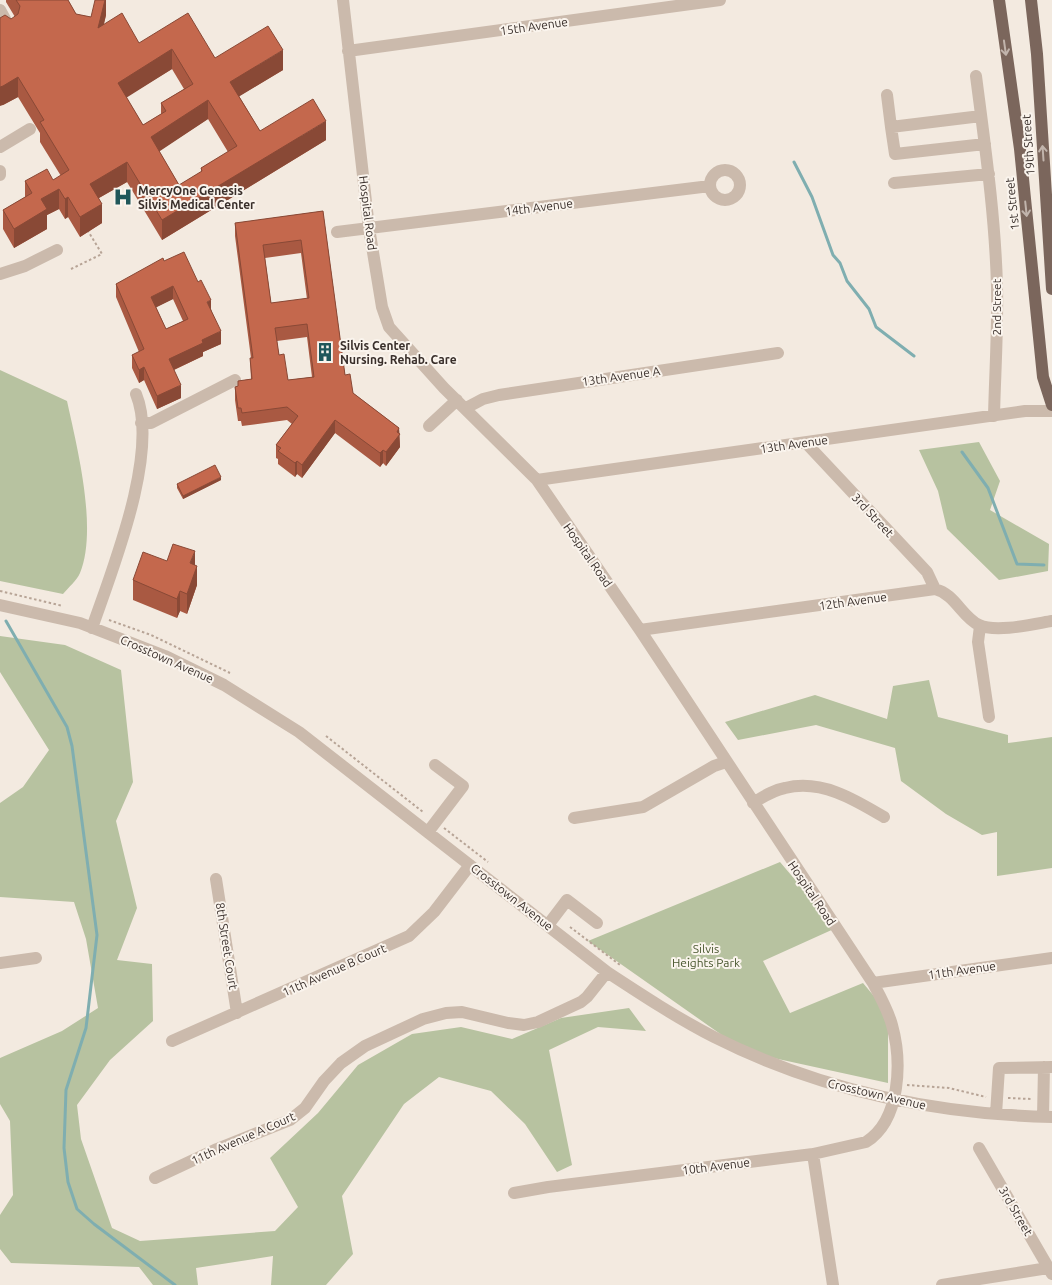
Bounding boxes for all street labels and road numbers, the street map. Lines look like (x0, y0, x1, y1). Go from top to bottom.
street label: 15th Avenue (499, 15, 569, 37)
street label: 19th Street (1019, 114, 1037, 176)
street label: Hospital Road (357, 175, 379, 251)
street label: 1st Street (1003, 177, 1021, 231)
street label: 14th Avenue (504, 196, 574, 218)
street label: 2nd Street (990, 278, 1003, 335)
street label: 13th Avenue A (581, 364, 661, 388)
street label: 13th Avenue (759, 433, 829, 455)
street label: 3rd Street (850, 491, 897, 540)
street label: Hospital Road (561, 521, 615, 589)
street label: 12th Avenue (818, 590, 888, 612)
street label: Crosstown Avenue (119, 633, 215, 685)
street label: Hospital Road (786, 858, 838, 928)
street label: Crosstown Avenue (468, 861, 556, 933)
street label: 8th Street Court (214, 902, 240, 991)
street label: 11th Avenue B Court (280, 941, 388, 999)
street label: 11th Avenue (927, 959, 997, 981)
street label: Crosstown Avenue (827, 1076, 927, 1112)
street label: 11th Avenue A Court (189, 1109, 297, 1167)
street label: 10th Avenue (681, 1155, 751, 1177)
street label: 3rd Street (997, 1184, 1035, 1238)

